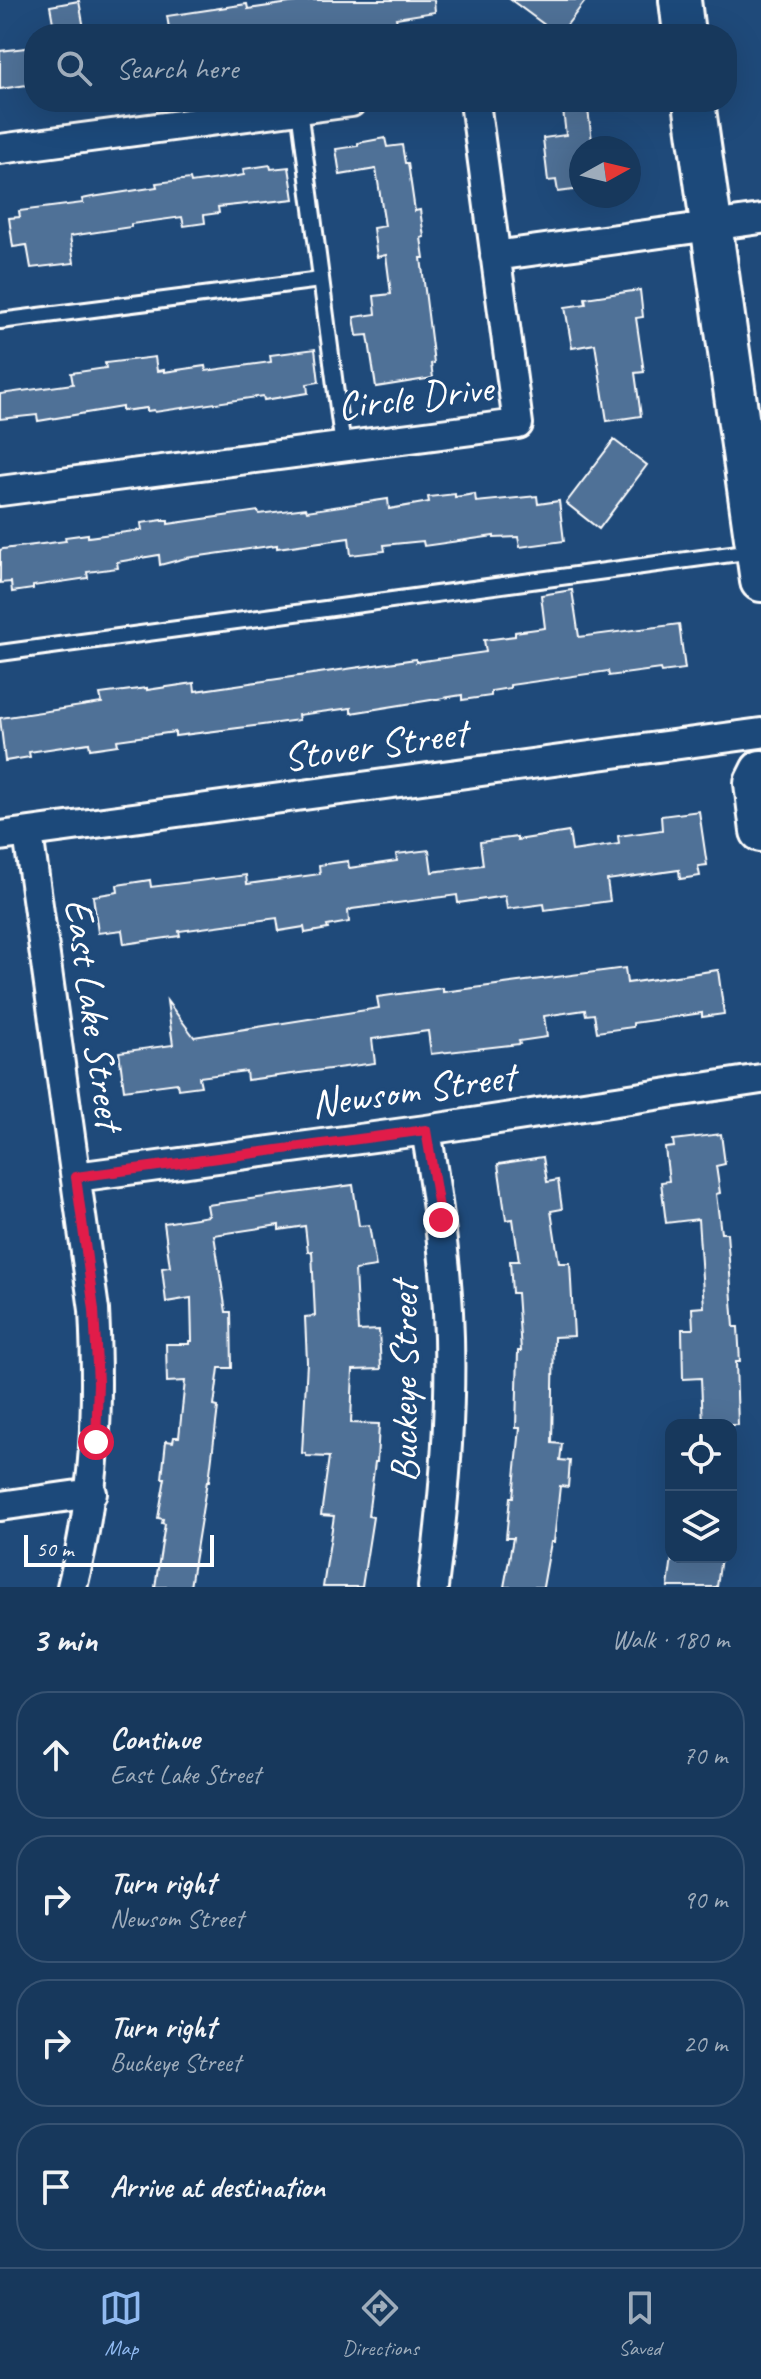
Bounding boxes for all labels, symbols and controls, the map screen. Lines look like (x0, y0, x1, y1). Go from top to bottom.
search box (24, 24, 737, 112)
icon: search (52, 46, 96, 90)
text: Search here (116, 49, 238, 87)
north arrow (569, 136, 641, 208)
street label: Circle Drive (335, 362, 498, 431)
street label: Stover Street (280, 707, 476, 783)
street label: East Lake Street (53, 896, 136, 1138)
street label: Newsom Street (308, 1050, 524, 1129)
route end (423, 1202, 459, 1238)
street label: Buckeye Street (379, 1276, 429, 1482)
map controls (665, 1419, 737, 1563)
button: locate (665, 1419, 737, 1491)
route start (78, 1424, 114, 1460)
button: layers (665, 1491, 737, 1563)
scale bar (24, 1531, 214, 1567)
text: 50 m (36, 1535, 73, 1563)
text: 3 min (32, 1618, 97, 1661)
text: Walk · 180 m (612, 1623, 729, 1656)
text: Continue (110, 1720, 200, 1758)
icon: ahead (34, 1733, 78, 1777)
text: 70 m (683, 1739, 727, 1772)
text: East Lake Street (110, 1758, 261, 1791)
text: Turn right (110, 1864, 215, 1902)
icon: right (34, 1877, 78, 1921)
text: 90 m (683, 1883, 727, 1916)
text: Newsom Street (110, 1902, 243, 1935)
text: Turn right (110, 2008, 215, 2046)
icon: right (34, 2021, 78, 2065)
text: 20 m (683, 2027, 727, 2060)
text: Buckeye Street (110, 2046, 241, 2079)
icon: arrive (34, 2165, 78, 2209)
text: Arrive at destination (110, 2168, 325, 2206)
tab: Map (99, 2286, 143, 2362)
tab: Directions (342, 2286, 419, 2362)
tab: Saved (618, 2286, 662, 2362)

